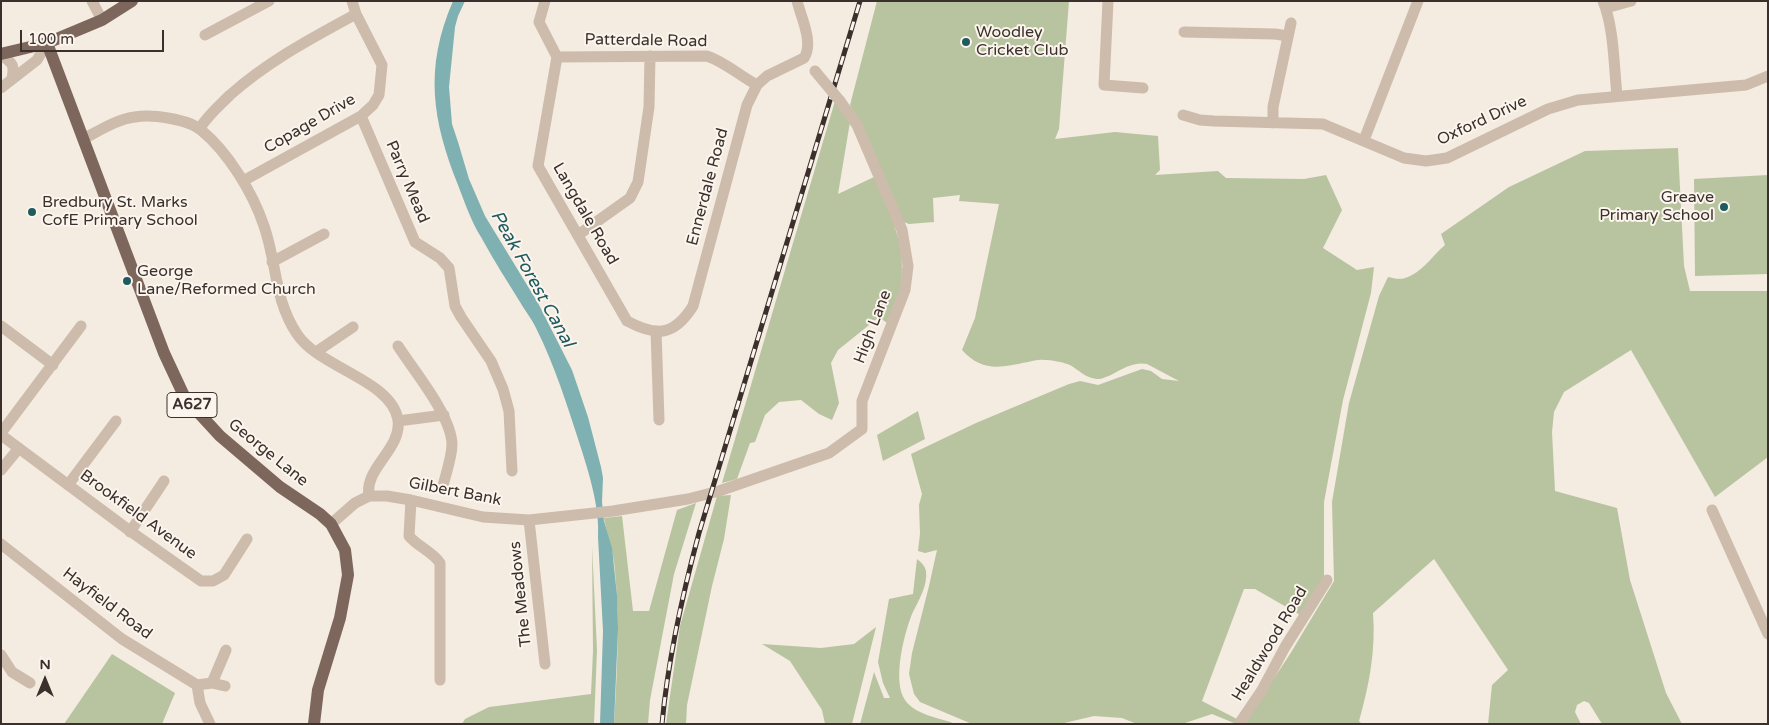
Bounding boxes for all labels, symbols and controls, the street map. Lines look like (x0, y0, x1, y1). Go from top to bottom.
scale bar (22, 20, 166, 52)
place label: Woodley Cricket Club (976, 23, 1068, 61)
text: 100 m (28, 30, 74, 48)
street label: Patterdale Road (584, 30, 708, 52)
marker: Woodley Cricket Club (960, 36, 972, 48)
street label: Copage Drive (261, 90, 359, 158)
street label: Oxford Drive (1434, 92, 1530, 150)
street label: Ennerdale Road (683, 126, 733, 248)
street label: Parry Mead (381, 138, 433, 226)
street label: Langdale Road (548, 160, 622, 268)
place label: Greave Primary School (1599, 188, 1714, 226)
place label: Bredbury St. Marks CofE Primary School (42, 193, 198, 231)
marker: Greave Primary School (1718, 201, 1730, 213)
marker: Bredbury St. Marks CofE Primary School (26, 206, 38, 218)
water label: Peak Forest Canal (485, 207, 579, 351)
place label: George Lane/Reformed Church (137, 262, 316, 300)
marker: George Lane/Reformed Church (121, 275, 133, 287)
street label: High Lane (850, 288, 896, 366)
road number: A627 (167, 392, 217, 418)
street label: George Lane (224, 415, 312, 491)
street label: Brookfield Avenue (76, 466, 200, 564)
street label: Gilbert Bank (407, 474, 503, 510)
street label: The Meadows (506, 540, 536, 648)
street label: Hayfield Road (58, 564, 156, 644)
street label: Healdwood Road (1228, 583, 1312, 705)
north arrow (20, 655, 70, 705)
text: N (39, 656, 51, 673)

